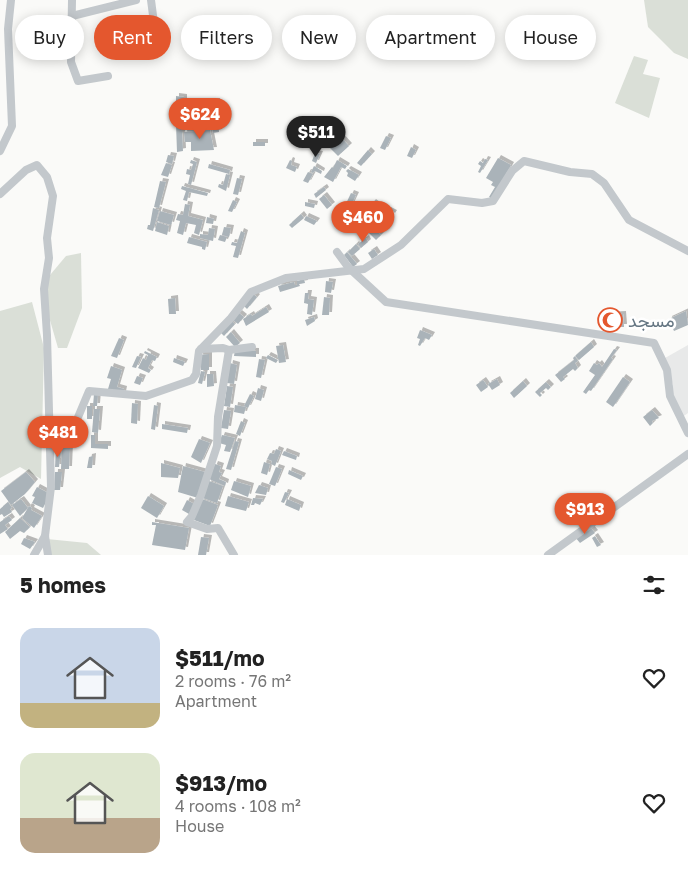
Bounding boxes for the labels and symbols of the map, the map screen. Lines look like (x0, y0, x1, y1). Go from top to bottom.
pin: $624 (170, 98, 230, 140)
pin: $511 (286, 116, 346, 158)
pin: $460 (333, 200, 393, 243)
mosque icon: مسجد (597, 307, 623, 333)
place label: مسجد (628, 309, 675, 331)
pin: $481 (28, 416, 88, 458)
pin: $913 (555, 492, 615, 535)

